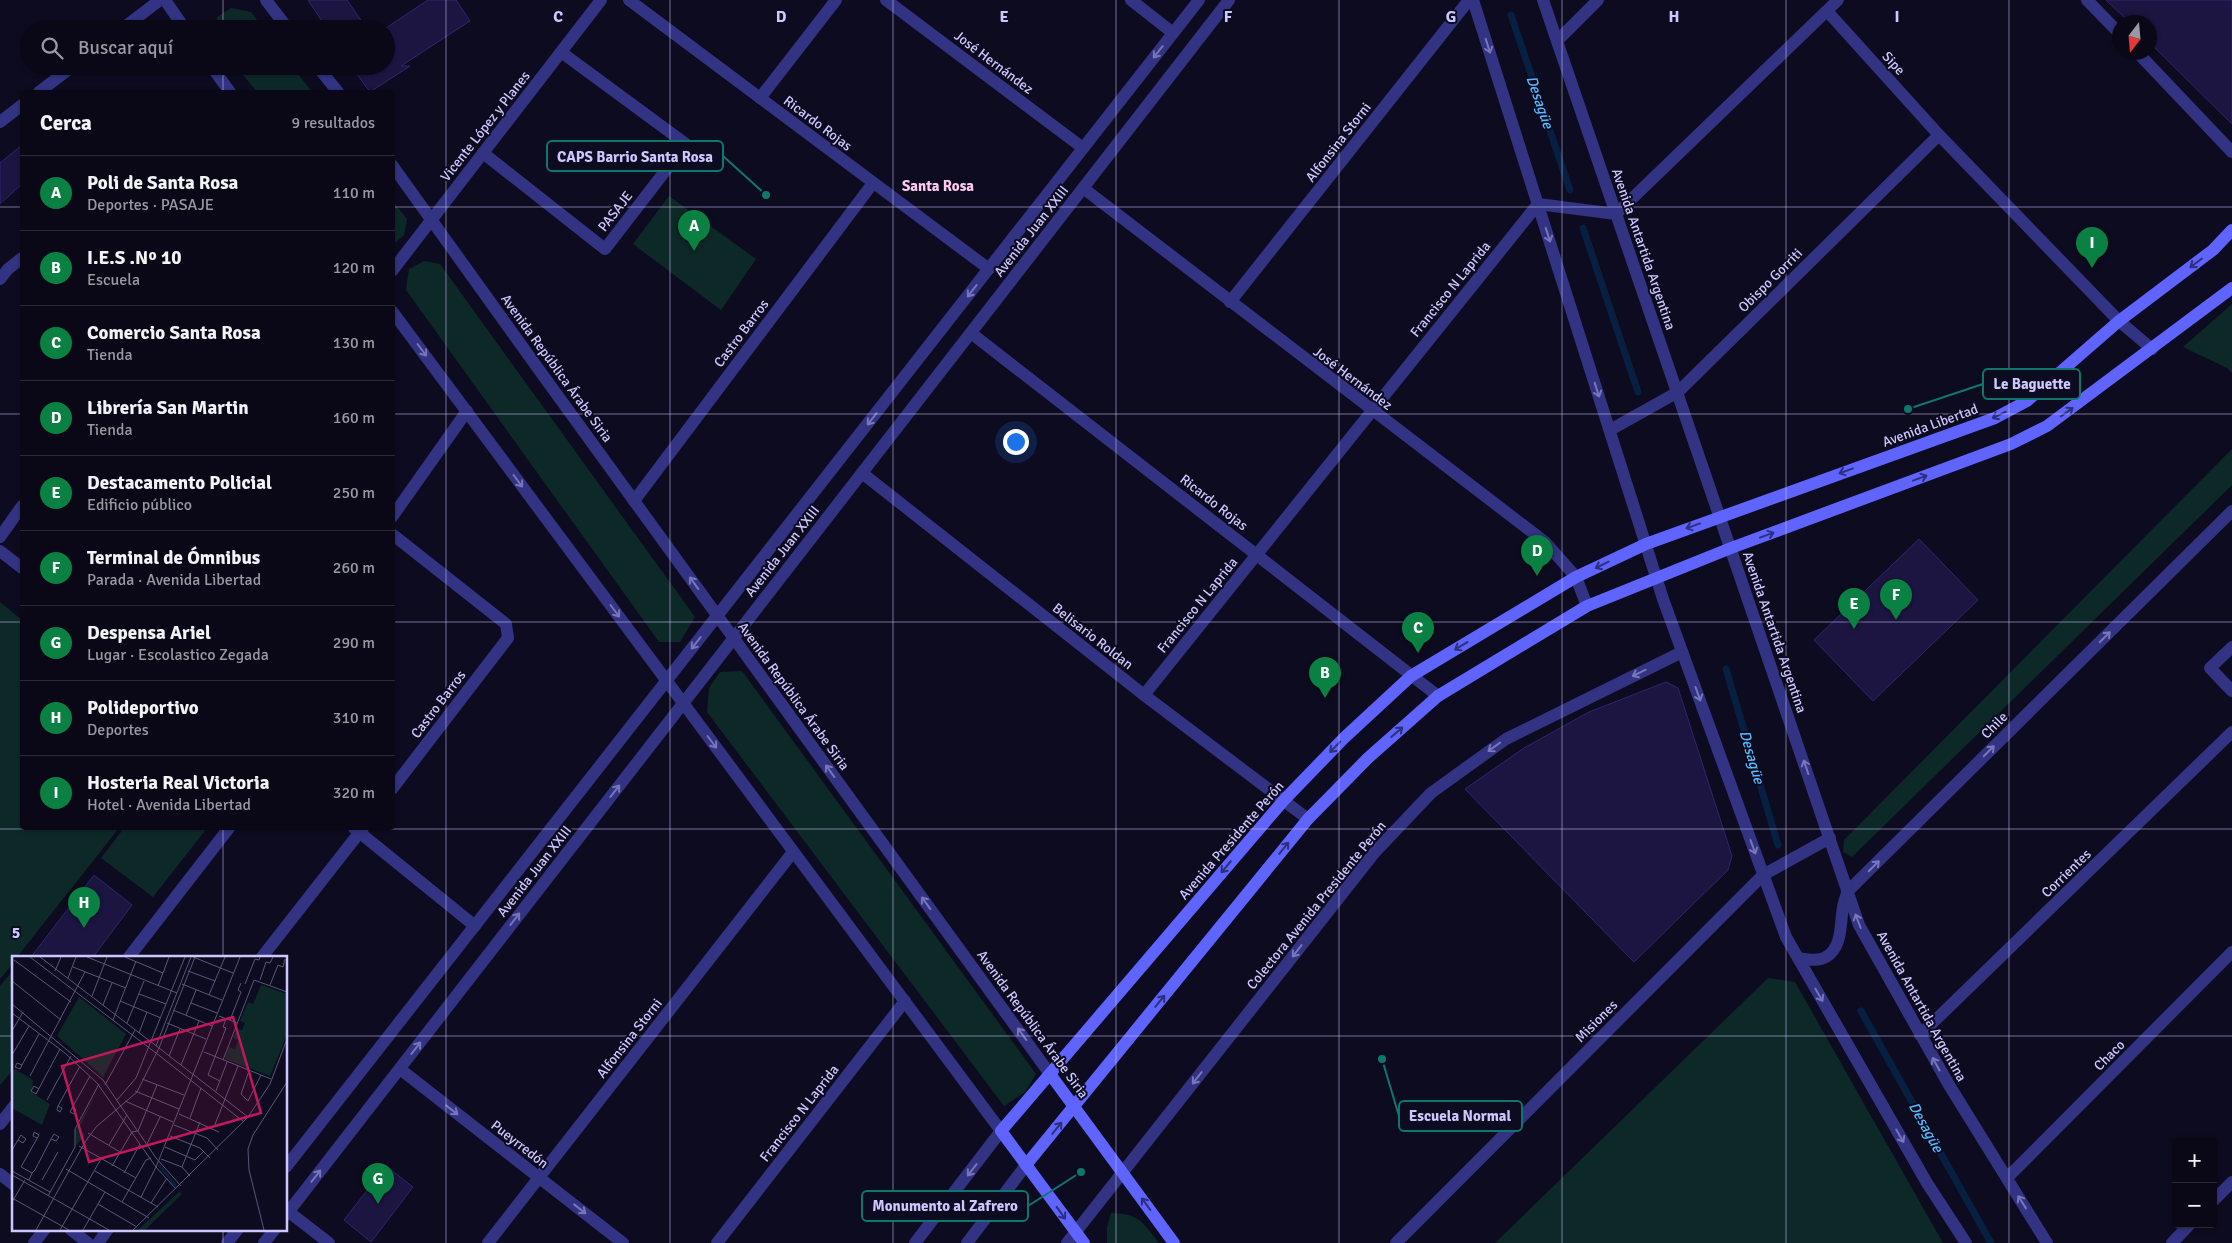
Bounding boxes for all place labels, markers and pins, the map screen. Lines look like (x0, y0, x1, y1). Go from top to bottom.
callout: CAPS Barrio Santa Rosa (547, 141, 723, 171)
pin: A (678, 210, 710, 251)
pin: I (2076, 227, 2108, 268)
callout: Le Baguette (1983, 369, 2080, 399)
pin: D (1521, 535, 1553, 576)
pin: F (1880, 579, 1912, 620)
pin: E (1838, 588, 1870, 629)
pin: C (1402, 612, 1434, 653)
pin: B (1309, 657, 1341, 698)
pin: H (68, 887, 100, 928)
callout: Escuela Normal (1399, 1101, 1522, 1131)
pin: G (362, 1163, 394, 1204)
callout: Monumento al Zafrero (862, 1191, 1028, 1221)

